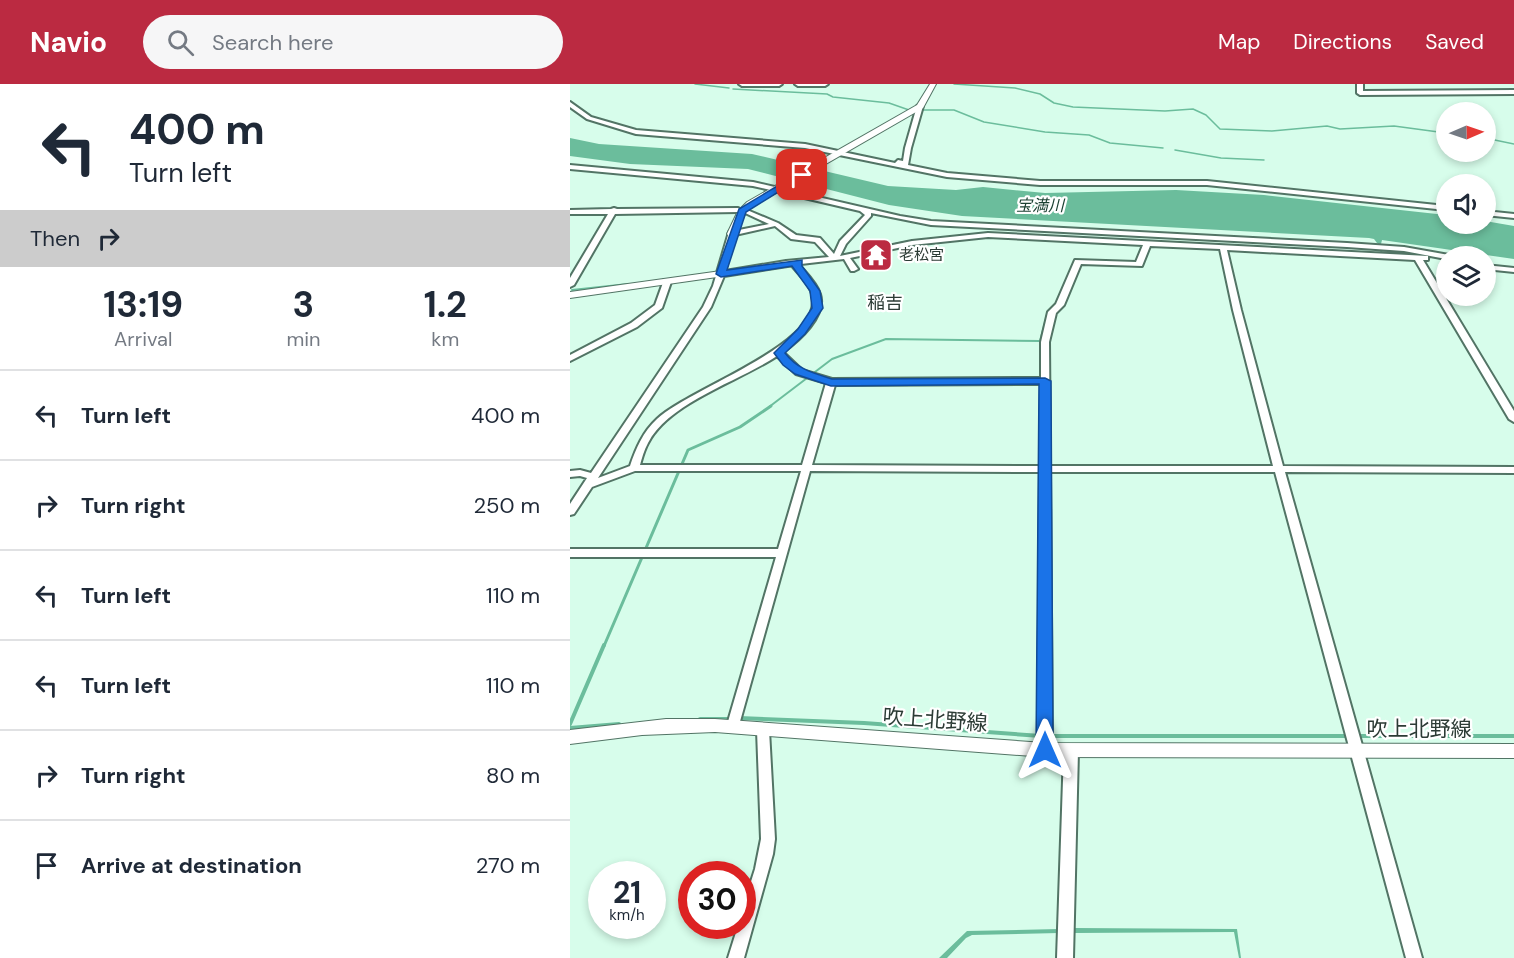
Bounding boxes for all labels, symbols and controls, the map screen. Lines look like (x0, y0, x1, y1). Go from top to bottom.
search box (143, 15, 563, 69)
text: Navio (30, 24, 107, 61)
icon: search (164, 26, 197, 59)
text: Search here (212, 28, 333, 57)
text: Map (1218, 28, 1260, 56)
text: Directions (1293, 28, 1392, 56)
text: Saved (1425, 28, 1484, 56)
text: 400 m (129, 102, 265, 157)
north arrow (1436, 102, 1496, 162)
map controls (1436, 102, 1496, 306)
icon: left (30, 108, 108, 186)
pin (776, 149, 827, 200)
text: Turn left (129, 155, 232, 190)
icon: arrive (785, 158, 818, 191)
button: sound (1436, 174, 1496, 234)
water label: 宝満川 (1016, 195, 1066, 216)
icon: right (92, 222, 125, 255)
text: Then (30, 224, 80, 253)
temple icon: 老松宮 (858, 237, 894, 273)
place label: 老松宮 (899, 245, 944, 265)
button: layers (1436, 246, 1496, 306)
text: 13:19 (103, 281, 183, 328)
text: 3 (293, 281, 314, 328)
text: 1.2 (424, 281, 467, 328)
district label: 稲吉 (867, 291, 903, 315)
text: Arrival (114, 326, 172, 352)
text: min (286, 326, 321, 352)
text: km (431, 326, 459, 352)
icon: left (30, 399, 63, 432)
text: Turn left (81, 401, 171, 430)
text: 400 m (471, 401, 540, 430)
icon: right (30, 489, 63, 522)
text: Turn right (81, 491, 186, 520)
text: 250 m (473, 491, 540, 520)
icon: left (30, 579, 63, 612)
text: Turn left (81, 581, 171, 610)
text: 110 m (486, 581, 540, 610)
icon: left (30, 669, 63, 702)
text: Turn left (81, 671, 171, 700)
text: 110 m (486, 671, 540, 700)
street label: 吹上北野線 (882, 702, 988, 738)
street label: 吹上北野線 (1367, 715, 1472, 743)
position arrow (1013, 718, 1077, 782)
icon: right (30, 759, 63, 792)
text: Turn right (81, 761, 186, 790)
text: 80 m (486, 761, 540, 790)
icon: arrive (30, 849, 63, 882)
text: Arrive at destination (81, 851, 302, 880)
text: 270 m (476, 851, 540, 880)
speed limit sign: 30 (678, 861, 756, 939)
text: 21 (613, 873, 641, 912)
text: km/h (609, 905, 645, 925)

